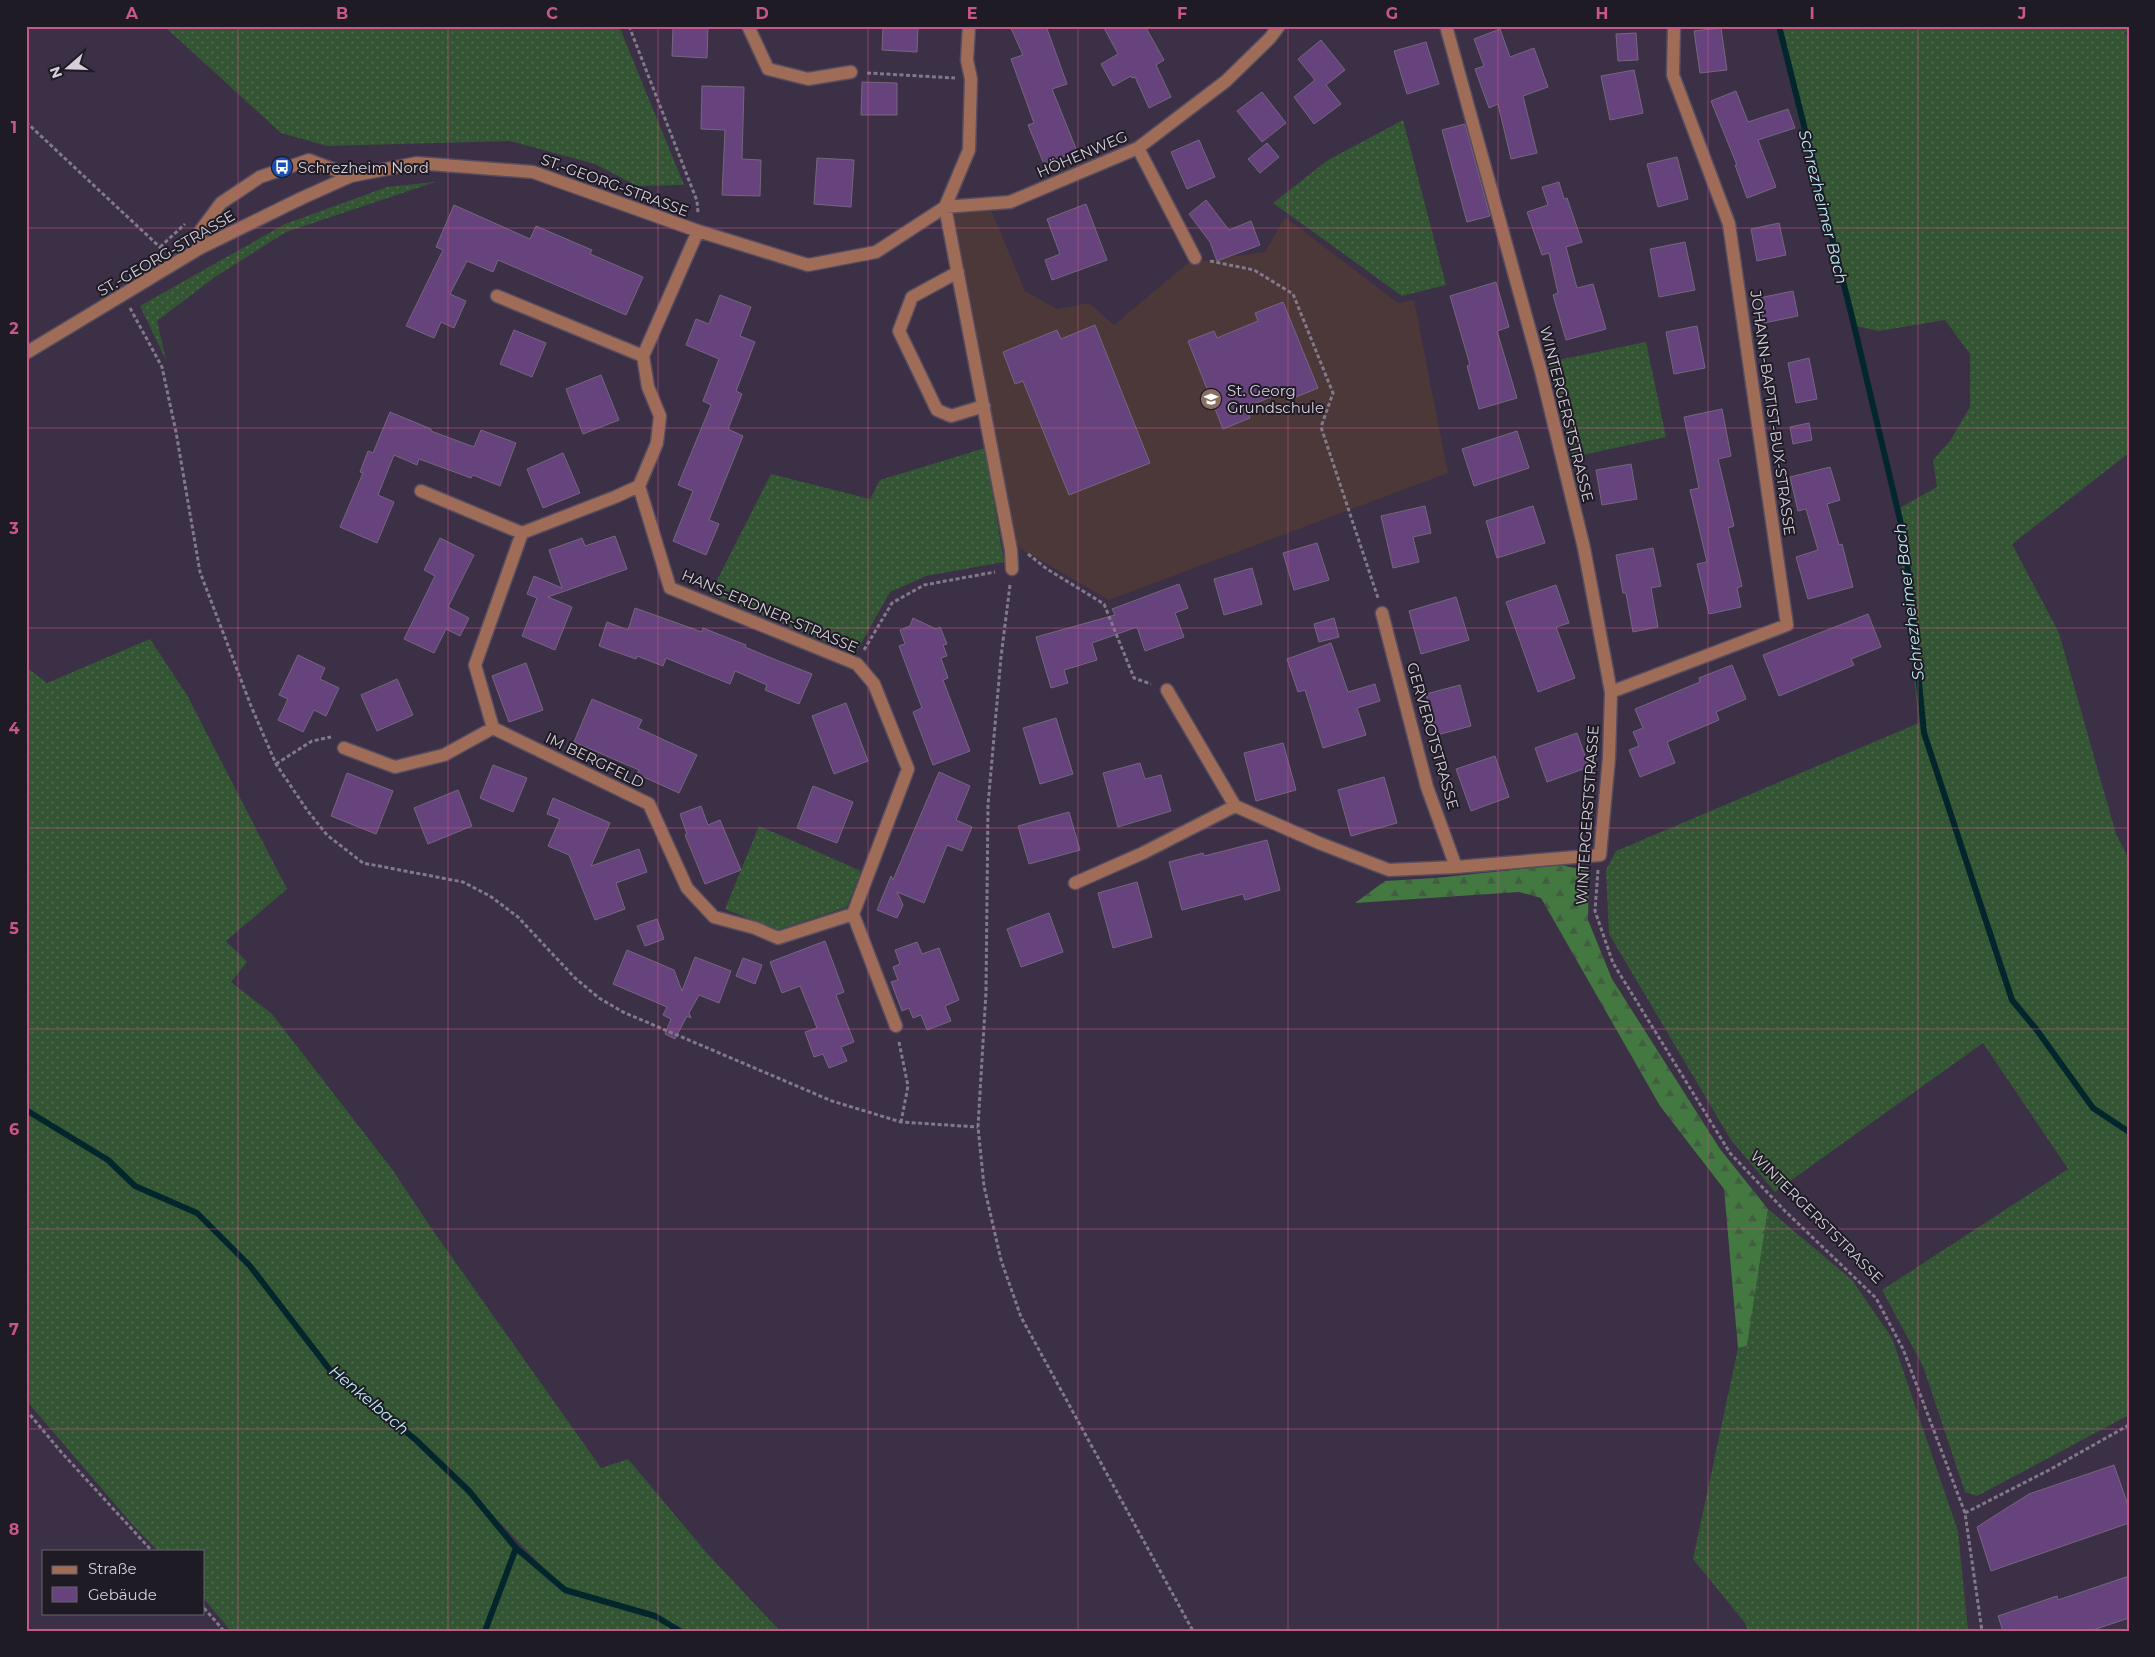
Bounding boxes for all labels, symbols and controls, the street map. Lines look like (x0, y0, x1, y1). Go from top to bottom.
text: A (125, 4, 139, 23)
text: B (336, 4, 348, 23)
text: C (546, 4, 558, 23)
text: D (755, 4, 769, 23)
text: E (967, 4, 977, 23)
text: F (1177, 4, 1187, 23)
text: G (1386, 4, 1398, 23)
text: H (1596, 4, 1608, 23)
text: I (1809, 4, 1815, 23)
text: J (2017, 4, 2026, 23)
north arrow (42, 42, 92, 92)
text: N (45, 64, 66, 81)
text: 1 (11, 118, 17, 137)
street label: HÖHENWEG (1034, 126, 1130, 182)
water label: Schrezheimer Bach (1795, 128, 1851, 286)
street label: ST.-GEORG-STRASSE (538, 149, 692, 221)
bus stop icon: Schrezheim Nord (270, 155, 294, 179)
place label: Schrezheim Nord (298, 158, 429, 177)
street label: ST.-GEORG-STRASSE (94, 206, 238, 300)
street label: JOHANN-BAPTIST-BUX-STRASSE (1746, 288, 1800, 537)
text: 2 (9, 319, 19, 338)
street label: WINTERGERSTSTRASSE (1536, 324, 1598, 504)
place label: St. Georg Grundschule (1227, 381, 1324, 417)
school or university icon: St. Georg Grundschule (1199, 387, 1223, 411)
text: 3 (8, 519, 19, 538)
water label: Schrezheimer Bach (1890, 522, 1928, 682)
street label: HANS-ERDNER-STRASSE (679, 565, 861, 657)
street label: GERVEROTSTRASSE (1403, 660, 1463, 812)
text: 4 (8, 719, 20, 738)
street label: WINTERGERSTSTRASSE (1571, 724, 1603, 906)
street label: IM BERGFELD (543, 728, 647, 792)
text: 5 (9, 919, 19, 938)
text: 6 (9, 1120, 19, 1139)
street label: WINTERGERSTSTRASSE (1746, 1146, 1888, 1288)
text: 7 (9, 1320, 19, 1339)
water label: Henkelbach (325, 1361, 413, 1439)
text: 8 (9, 1520, 19, 1539)
legend (42, 1550, 205, 1614)
text: Straße (88, 1559, 137, 1578)
text: Gebäude (88, 1585, 157, 1604)

